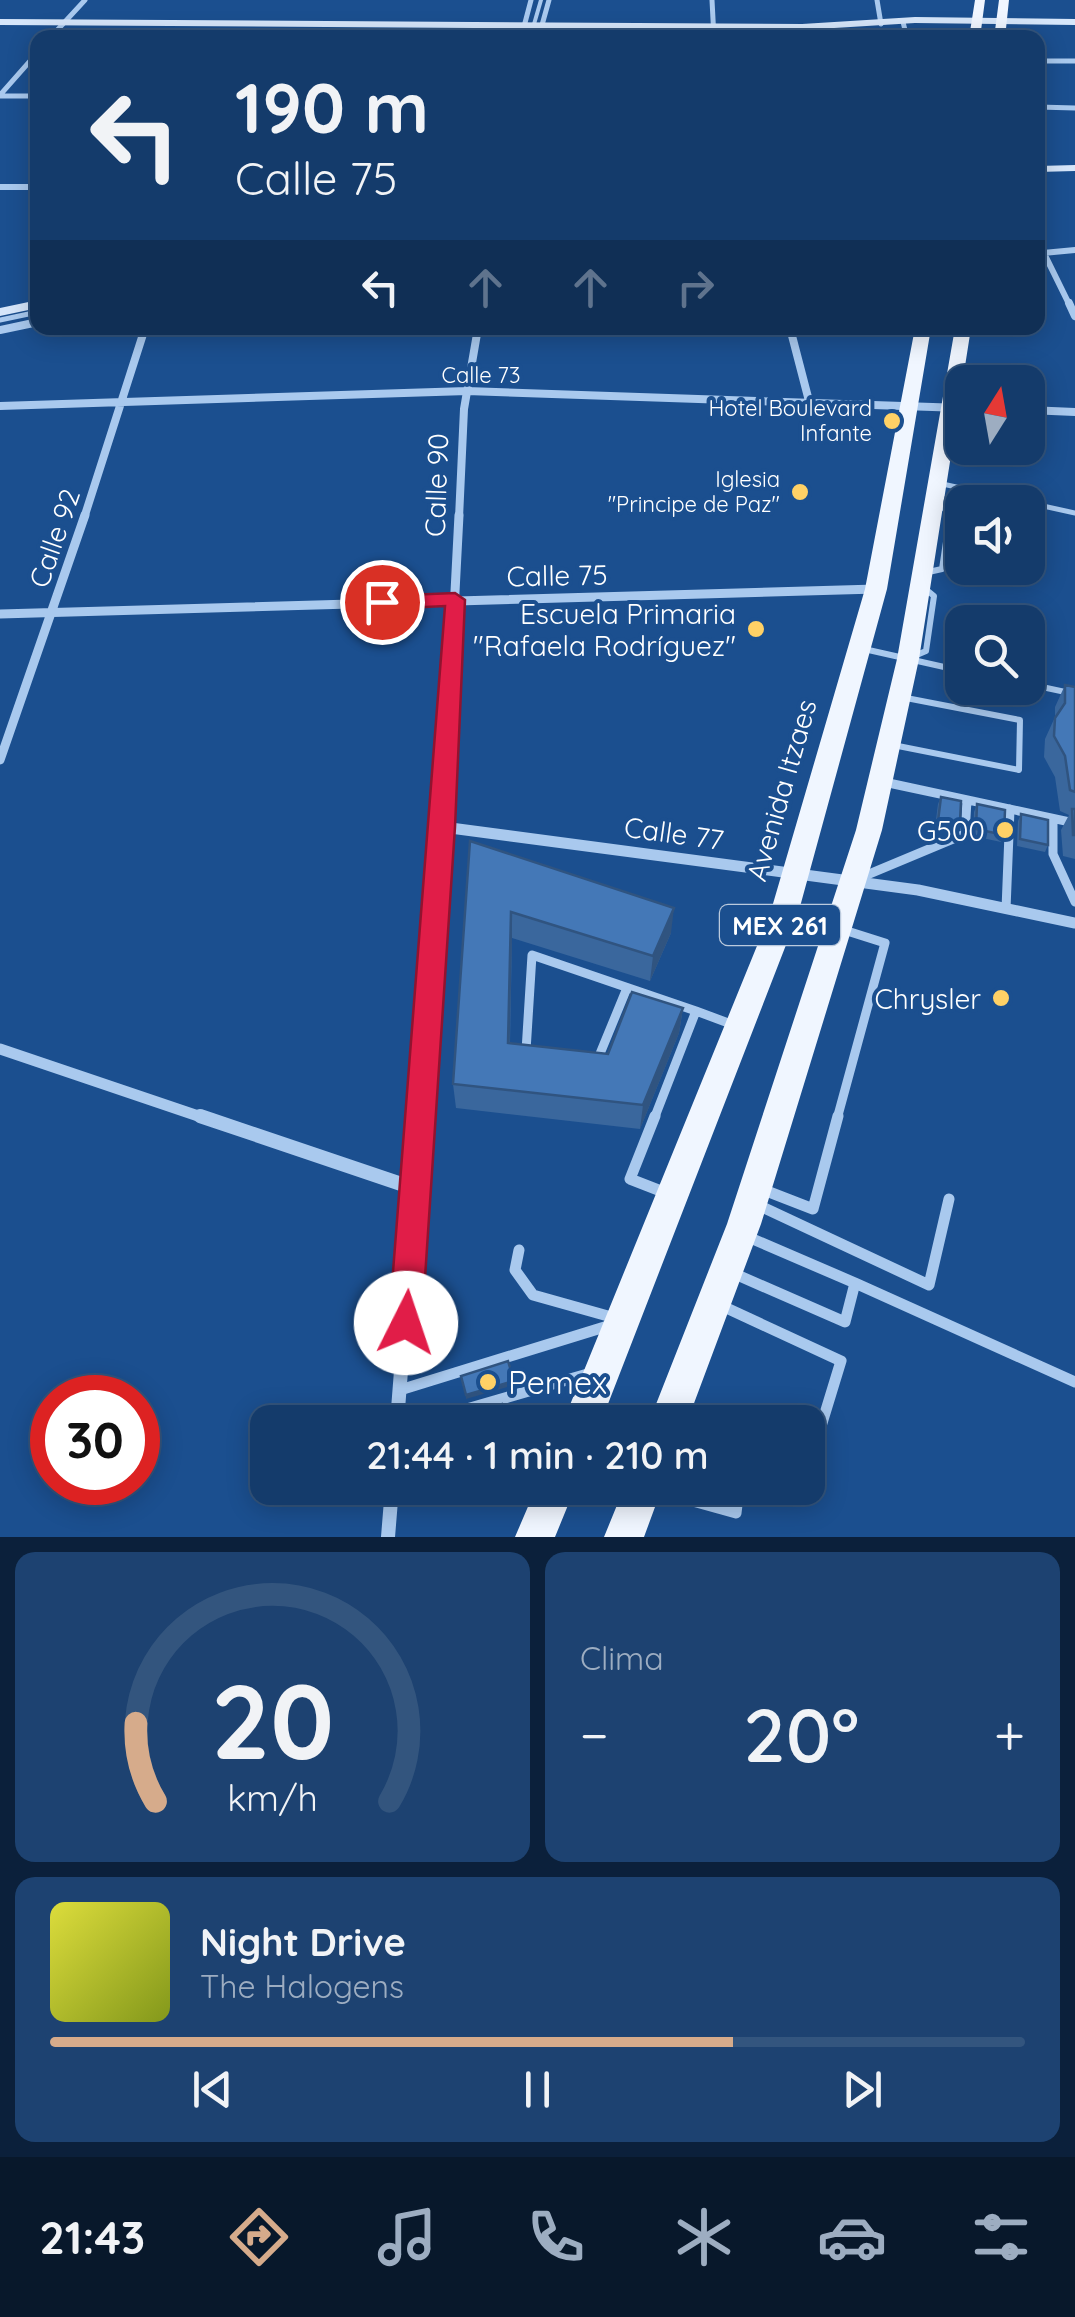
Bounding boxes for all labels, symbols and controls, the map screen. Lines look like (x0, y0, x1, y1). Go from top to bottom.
text: 190 m (235, 63, 429, 151)
icon: left (70, 70, 200, 200)
text: Calle 75 (235, 150, 397, 206)
icon: left (353, 260, 408, 315)
icon: ahead (458, 260, 513, 315)
icon: ahead (563, 260, 618, 315)
icon: right (668, 260, 723, 315)
street label: Calle 73 (442, 361, 520, 389)
north arrow (945, 365, 1045, 465)
map controls (945, 365, 1045, 705)
place label: Hotel Boulevard Infante (709, 394, 872, 447)
marker: Hotel Boulevard Infante (881, 410, 903, 432)
street label: Calle 90 (417, 433, 455, 537)
place label: Iglesia "Principe de Paz" (608, 465, 780, 518)
marker: Iglesia "Principe de Paz" (789, 481, 811, 503)
street label: Calle 92 (21, 484, 87, 592)
button: sound (945, 485, 1045, 585)
street label: Calle 75 (506, 557, 608, 593)
pin (340, 560, 425, 645)
icon: arrive (355, 575, 410, 630)
place label: Escuela Primaria "Rafaela Rodríguez" (473, 596, 736, 663)
button: search (945, 605, 1045, 705)
marker: Escuela Primaria "Rafaela Rodríguez" (745, 618, 767, 640)
street label: Avenida Itzaes (738, 695, 824, 885)
street label: Calle 77 (622, 809, 726, 857)
place label: G500 (917, 813, 985, 848)
marker: G500 (994, 819, 1016, 841)
road number: MEX 261 (720, 905, 840, 945)
place label: Chrysler (875, 981, 981, 1016)
marker: Chrysler (990, 987, 1012, 1009)
position arrow (354, 1271, 458, 1375)
place label: Pemex (508, 1362, 607, 1402)
marker: Pemex (477, 1371, 499, 1393)
speed limit sign: 30 (30, 1375, 160, 1505)
text: 21:44 · 1 min · 210 m (366, 1431, 709, 1479)
text: Clima (580, 1638, 664, 1678)
text: 20 (211, 1655, 334, 1785)
text: 20° (743, 1687, 859, 1781)
text: − (580, 1700, 609, 1769)
text: + (994, 1700, 1025, 1769)
text: km/h (227, 1775, 318, 1820)
text: Night Drive (200, 1918, 406, 1966)
text: The Halogens (200, 1966, 404, 2006)
icon: previous (185, 2062, 240, 2117)
icon: pause (510, 2062, 565, 2117)
icon: next (835, 2062, 890, 2117)
icon: directions (224, 2202, 294, 2272)
icon: music (372, 2202, 442, 2272)
icon: phone (521, 2202, 591, 2272)
icon: climate (669, 2202, 739, 2272)
icon: car (817, 2202, 887, 2272)
icon: filters (966, 2202, 1036, 2272)
text: 21:43 (39, 2209, 145, 2265)

